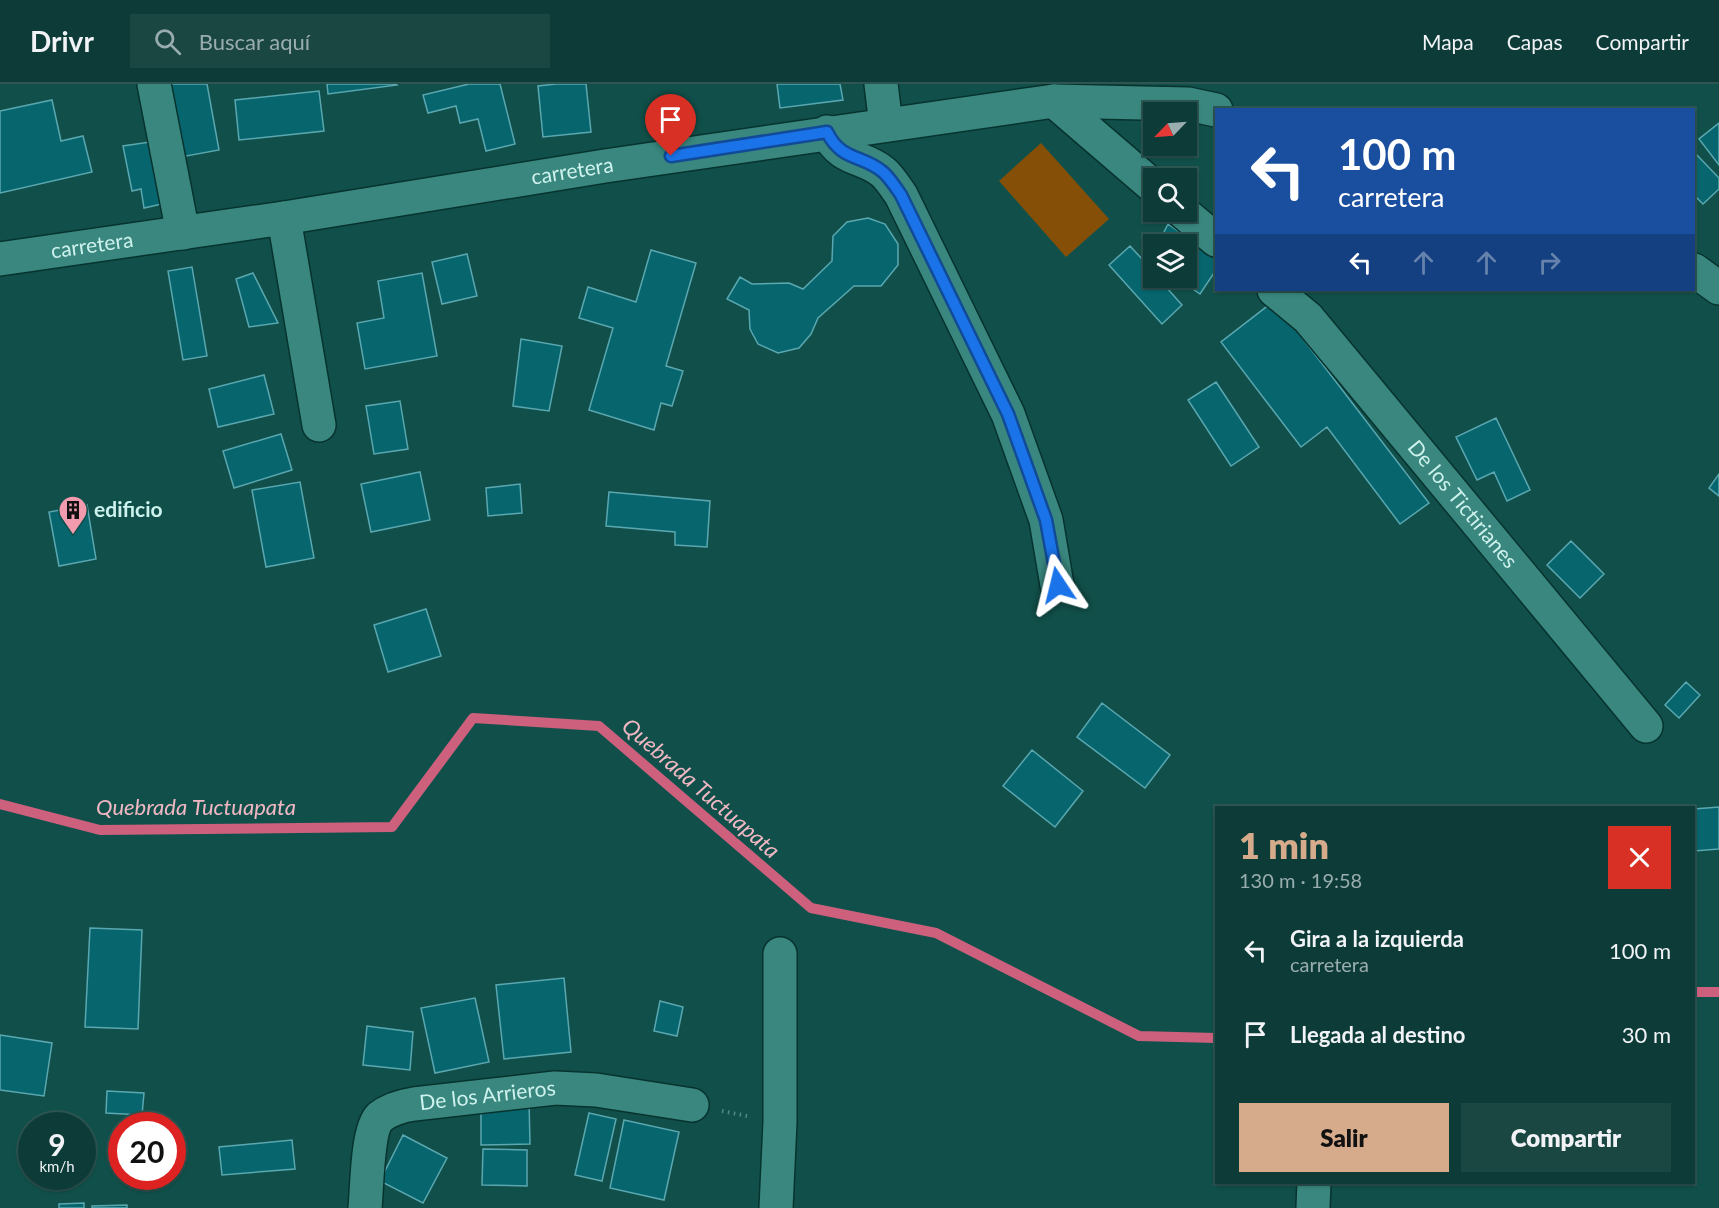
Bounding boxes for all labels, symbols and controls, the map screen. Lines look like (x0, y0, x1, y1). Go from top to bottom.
search box (130, 14, 550, 68)
text: Drivr (30, 24, 94, 58)
icon: search (151, 25, 184, 58)
text: Buscar aquí (199, 28, 310, 55)
text: Mapa (1422, 29, 1474, 54)
text: Capas (1507, 29, 1563, 54)
text: Compartir (1596, 29, 1689, 54)
pin (645, 94, 696, 156)
north arrow (1143, 102, 1197, 156)
map controls (1143, 102, 1197, 288)
icon: arrive (654, 103, 687, 136)
text: 100 m (1338, 129, 1456, 179)
icon: left (1239, 132, 1317, 210)
street label: carretera (529, 151, 615, 189)
button: search (1143, 168, 1197, 222)
text: carretera (1338, 180, 1444, 213)
street label: carretera (49, 226, 135, 263)
button: layers (1143, 234, 1197, 288)
icon: left (1344, 246, 1377, 279)
icon: ahead (1407, 246, 1440, 279)
icon: ahead (1470, 246, 1503, 279)
icon: right (1533, 246, 1566, 279)
street label: De los Tictirianes (1403, 434, 1524, 572)
building icon: edificio (57, 494, 89, 536)
place label: edificio (94, 496, 163, 521)
position arrow (1026, 553, 1090, 617)
water label: Quebrada Tuctuapata (617, 712, 786, 863)
water label: Quebrada Tuctuapata (96, 793, 296, 820)
text: 1 min (1239, 823, 1329, 867)
button: close (1608, 826, 1671, 889)
text: 130 m · 19:58 (1239, 868, 1362, 892)
text: Gira a la izquierda (1290, 925, 1464, 952)
icon: left (1239, 934, 1272, 967)
text: 100 m (1609, 937, 1671, 964)
text: carretera (1290, 952, 1369, 976)
icon: arrive (1239, 1018, 1272, 1051)
text: Llegada al destino (1290, 1021, 1466, 1048)
text: 30 m (1622, 1021, 1671, 1048)
street label: De los Arrieros (418, 1074, 557, 1114)
button: Salir (1239, 1103, 1449, 1172)
button: Compartir (1461, 1103, 1671, 1172)
speed limit sign: 20 (108, 1112, 186, 1190)
text: 9 (48, 1126, 66, 1162)
text: km/h (39, 1157, 75, 1175)

